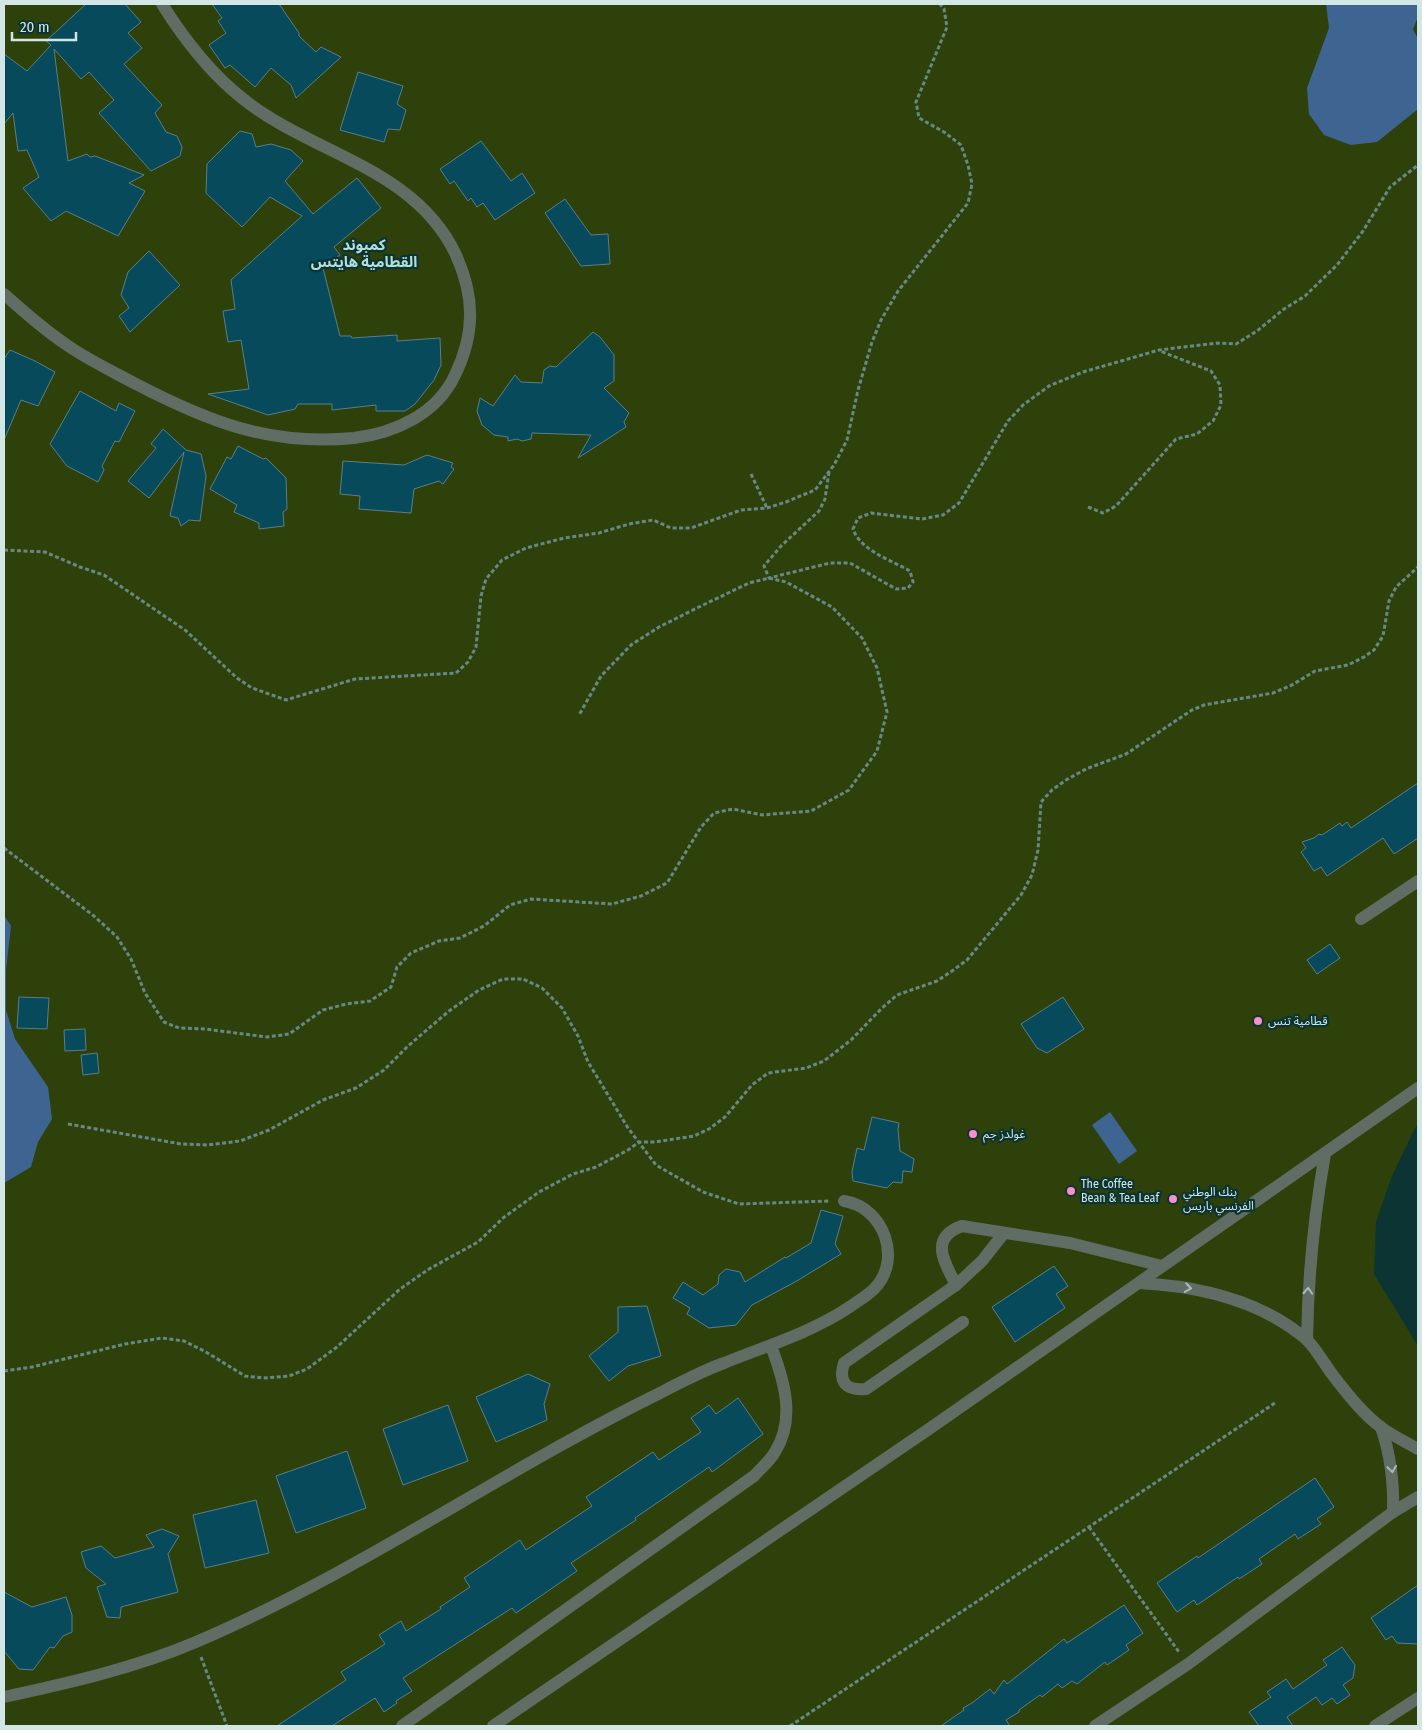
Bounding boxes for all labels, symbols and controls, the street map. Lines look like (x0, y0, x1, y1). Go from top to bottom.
scale bar (12, 10, 76, 42)
text: 20 m (20, 18, 50, 36)
district label: كمبوند القطامية هايتس (311, 236, 417, 271)
place label: قطامية تنس (1268, 1014, 1328, 1028)
marker: قطامية تنس (1252, 1015, 1264, 1027)
place label: غولدز جم (983, 1127, 1025, 1143)
marker: غولدز جم (967, 1128, 979, 1140)
place label: The Coffee Bean & Tea Leaf (1081, 1177, 1160, 1205)
marker: The Coffee Bean & Tea Leaf (1065, 1185, 1077, 1197)
place label: بنك الوطني الفرنسي باريس (1183, 1185, 1254, 1216)
marker: بنك الوطني الفرنسي باريس (1167, 1193, 1179, 1205)
one-way arrow (1183, 1282, 1192, 1292)
one-way arrow (1303, 1287, 1313, 1294)
one-way arrow (1386, 1466, 1397, 1474)

